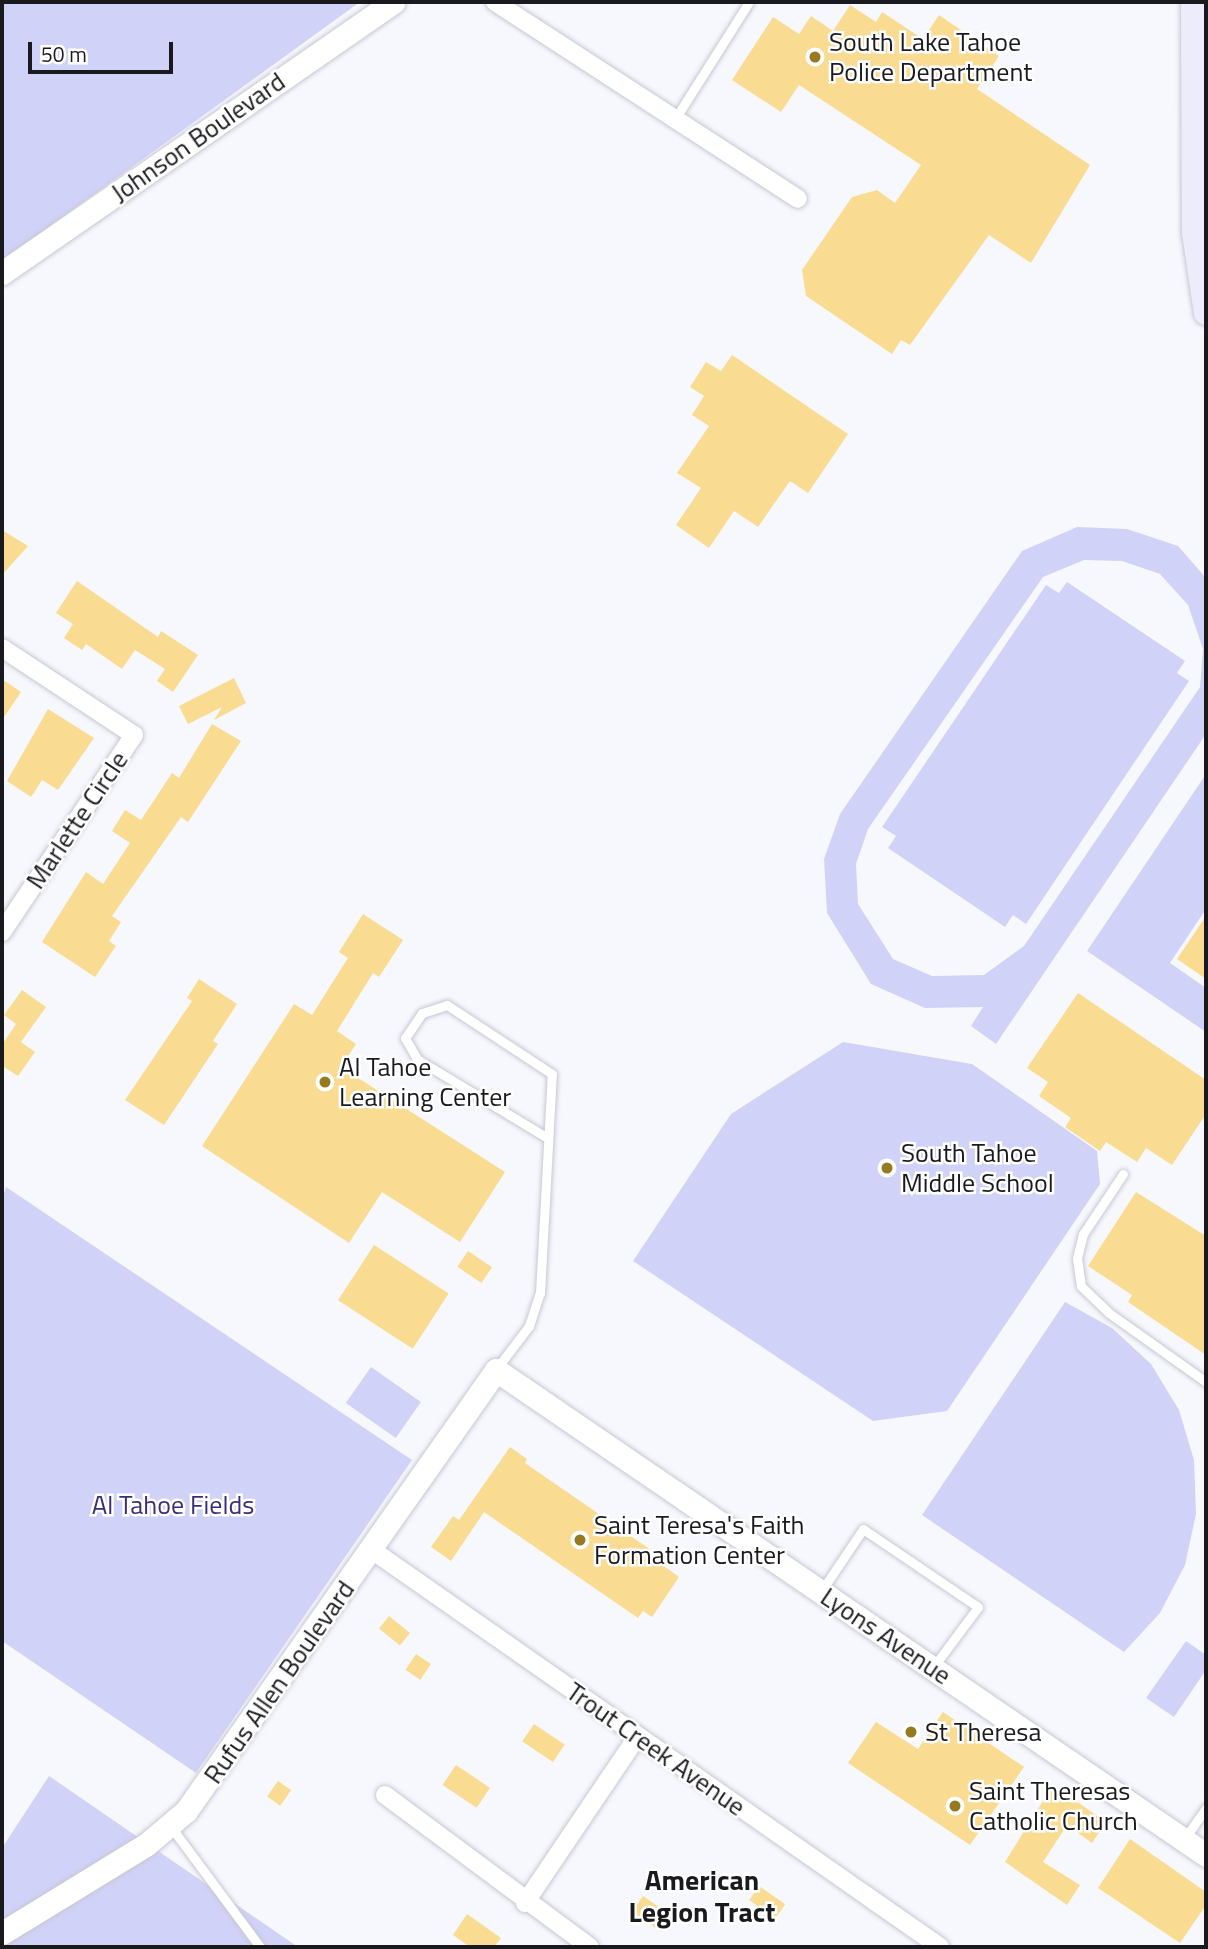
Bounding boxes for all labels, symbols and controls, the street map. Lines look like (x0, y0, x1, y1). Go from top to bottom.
place label: South Lake Tahoe Police Department (829, 26, 1032, 88)
scale bar (32, 28, 177, 72)
text: 50 m (41, 38, 87, 70)
marker: South Lake Tahoe Police Department (807, 49, 823, 65)
street label: Johnson Boulevard (105, 66, 291, 208)
street label: Marlette Circle (20, 745, 134, 895)
place label: Al Tahoe Learning Center (339, 1051, 511, 1112)
marker: Al Tahoe Learning Center (317, 1074, 333, 1090)
place label: South Tahoe Middle School (901, 1137, 1054, 1198)
marker: South Tahoe Middle School (879, 1160, 895, 1176)
park label: Al Tahoe Fields (92, 1489, 254, 1521)
place label: Saint Teresa's Faith Formation Center (594, 1509, 805, 1570)
marker: Saint Teresa's Faith Formation Center (572, 1532, 588, 1548)
street label: Rufus Allen Boulevard (197, 1575, 361, 1789)
street label: Lyons Avenue (815, 1581, 957, 1691)
street label: Trout Creek Avenue (561, 1676, 751, 1822)
place label: St Theresa (925, 1716, 1041, 1748)
marker: St Theresa (903, 1724, 919, 1740)
place label: Saint Theresas Catholic Church (969, 1775, 1138, 1837)
marker: Saint Theresas Catholic Church (947, 1798, 963, 1814)
district label: American Legion Tract (629, 1863, 775, 1929)

